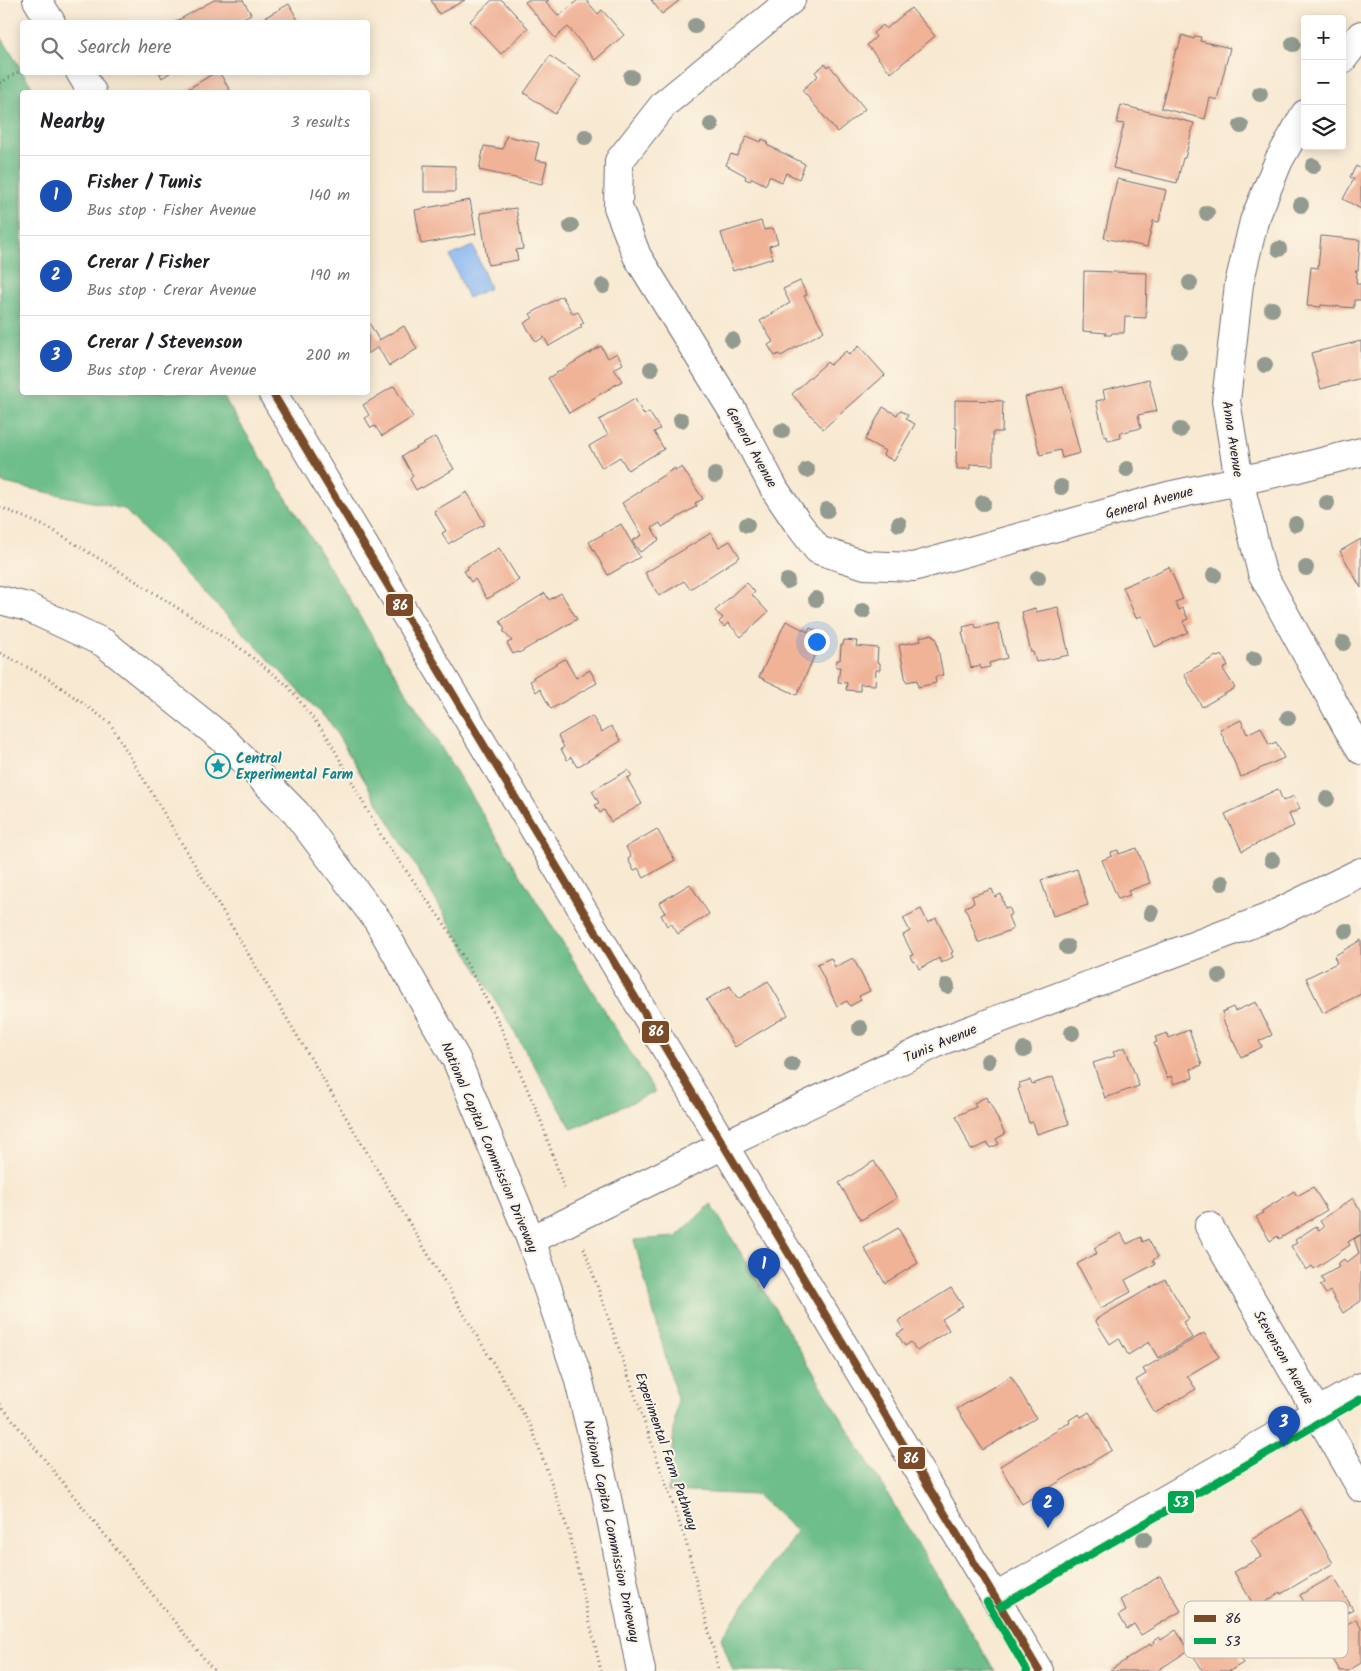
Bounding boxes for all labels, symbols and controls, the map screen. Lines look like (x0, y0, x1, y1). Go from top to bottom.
map controls (1301, 15, 1346, 150)
button: + (1301, 15, 1346, 60)
search box (20, 20, 370, 75)
text: Search here (78, 33, 172, 63)
icon: search (38, 34, 66, 62)
button: − (1301, 60, 1346, 105)
button: layers (1301, 105, 1346, 150)
text: Nearby (40, 106, 105, 139)
text: 3 results (291, 110, 350, 135)
text: Fisher / Tunis (87, 168, 202, 198)
text: 1 (54, 183, 58, 208)
text: 140 m (309, 183, 350, 208)
text: Bus stop · Fisher Avenue (87, 198, 256, 223)
text: Crerar / Fisher (87, 248, 209, 278)
text: 2 (51, 263, 61, 288)
text: 190 m (310, 263, 350, 288)
text: Bus stop · Crerar Avenue (87, 278, 256, 303)
text: Crerar / Stevenson (87, 328, 243, 358)
text: 3 (52, 343, 60, 368)
text: 200 m (306, 343, 350, 368)
text: Bus stop · Crerar Avenue (87, 358, 256, 383)
street label: Anna Avenue (1215, 399, 1249, 480)
street label: General Avenue (720, 403, 783, 493)
street label: General Avenue (1103, 481, 1196, 525)
line badge: 86 (385, 593, 414, 617)
text: 86 (392, 595, 408, 617)
your location (804, 629, 830, 655)
place label: Central Experimental Farm (236, 748, 354, 786)
place icon: Central Experimental Farm (205, 753, 231, 779)
street label: Tunis Avenue (900, 1018, 981, 1069)
line badge: 86 (641, 1020, 670, 1044)
text: 86 (648, 1021, 664, 1043)
street label: National Capital Commission Driveway (435, 1039, 544, 1257)
pin: 1 (748, 1248, 780, 1289)
street label: Stevenson Avenue (1247, 1306, 1319, 1409)
street label: Experimental Farm Pathway (629, 1369, 704, 1534)
pin: 3 (1268, 1406, 1300, 1447)
street label: National Capital Commission Driveway (577, 1418, 645, 1645)
line badge: 86 (897, 1446, 926, 1470)
text: 86 (903, 1448, 919, 1470)
pin: 2 (1032, 1487, 1064, 1528)
line badge: 53 (1167, 1490, 1195, 1514)
text: 53 (1173, 1492, 1189, 1514)
legend (1184, 1601, 1348, 1658)
text: 86 (1225, 1608, 1241, 1630)
text: 53 (1225, 1631, 1241, 1653)

